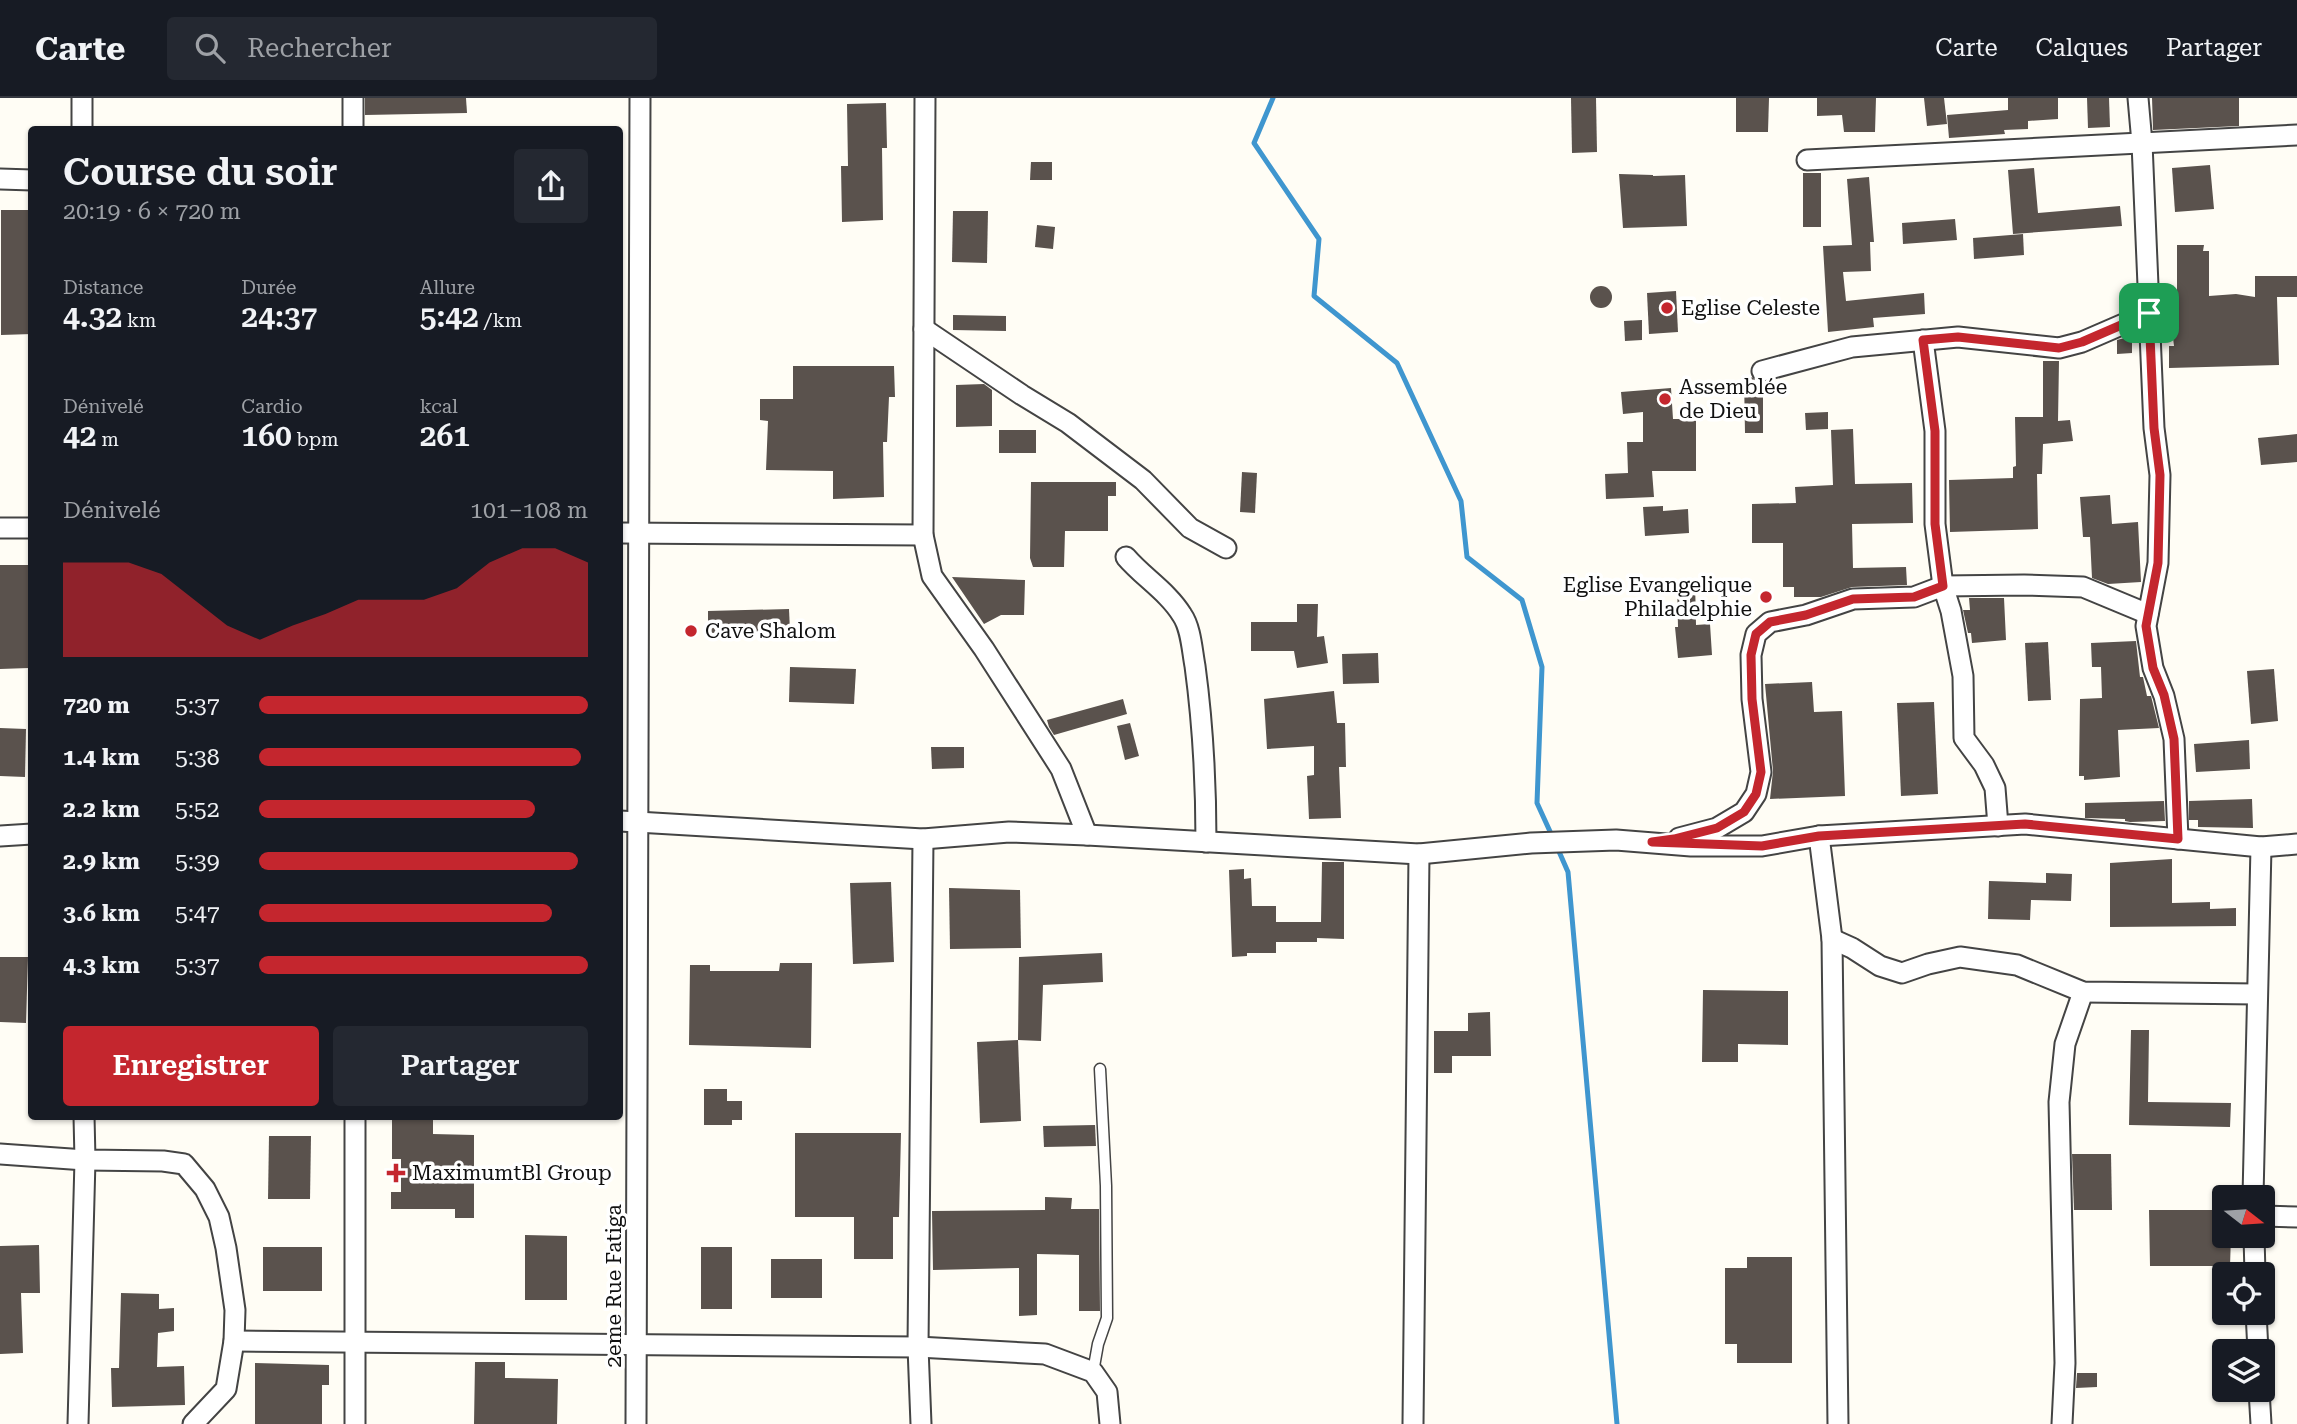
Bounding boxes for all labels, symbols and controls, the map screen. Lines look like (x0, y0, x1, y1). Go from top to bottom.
search box (167, 17, 657, 80)
text: Carte (35, 29, 125, 68)
icon: search (191, 29, 229, 67)
text: Rechercher (247, 33, 392, 63)
text: Carte (1935, 34, 1998, 62)
text: Calques (2036, 34, 2128, 62)
text: Partager (2166, 34, 2262, 62)
button: share (514, 149, 588, 223)
text: Course du soir (63, 150, 338, 194)
text: 20:19 · 6 × 720 m (63, 198, 241, 225)
text: Distance (63, 276, 143, 299)
text: Durée (241, 276, 296, 299)
text: Allure (420, 276, 475, 299)
pin (2119, 283, 2179, 343)
icon: arrive (2130, 294, 2168, 332)
place label: Eglise Celeste (1681, 296, 1820, 320)
text: 4.32 (63, 299, 122, 334)
text: 24:37 (241, 299, 317, 334)
text: 5:42 (420, 299, 479, 334)
marker: Eglise Celeste (1659, 300, 1675, 316)
text: km (122, 309, 156, 332)
text: /km (479, 309, 522, 332)
place label: Assemblée de Dieu (1679, 375, 1787, 423)
marker: Assemblée de Dieu (1657, 391, 1673, 407)
text: Dénivelé (63, 395, 144, 418)
text: Cardio (241, 395, 303, 418)
text: kcal (420, 395, 458, 418)
text: 42 (63, 418, 97, 453)
text: 160 (241, 418, 292, 453)
text: 261 (420, 418, 470, 453)
text: m (97, 428, 119, 451)
text: bpm (292, 428, 339, 451)
text: Dénivelé (63, 497, 161, 524)
text: 101–108 m (470, 497, 588, 524)
place label: Eglise Evangelique Philadelphie (1563, 573, 1752, 621)
marker: Eglise Evangelique Philadelphie (1758, 589, 1774, 605)
place label: Cave Shalom (705, 619, 836, 643)
marker: Cave Shalom (683, 623, 699, 639)
text: 720 m (63, 692, 130, 719)
text: 5:37 (175, 692, 220, 719)
text: 1.4 km (63, 744, 140, 771)
text: 5:38 (175, 744, 220, 771)
text: 2.2 km (63, 796, 140, 823)
text: 5:52 (175, 796, 220, 823)
text: 2.9 km (63, 848, 140, 875)
text: 5:39 (175, 848, 220, 875)
text: 3.6 km (63, 900, 140, 927)
text: 5:47 (175, 900, 220, 927)
text: 4.3 km (63, 952, 140, 979)
text: 5:37 (175, 952, 220, 979)
button: Enregistrer (63, 1026, 319, 1106)
button: Partager (333, 1026, 588, 1106)
place label: MaximumtBl Group (412, 1161, 612, 1185)
marker: MaximumtBl Group (386, 1163, 406, 1183)
north arrow (2212, 1185, 2275, 1248)
map controls (2212, 1185, 2275, 1402)
street label: 2eme Rue Fatiga (602, 1204, 626, 1368)
button: locate (2212, 1262, 2275, 1325)
button: layers (2212, 1339, 2275, 1402)

